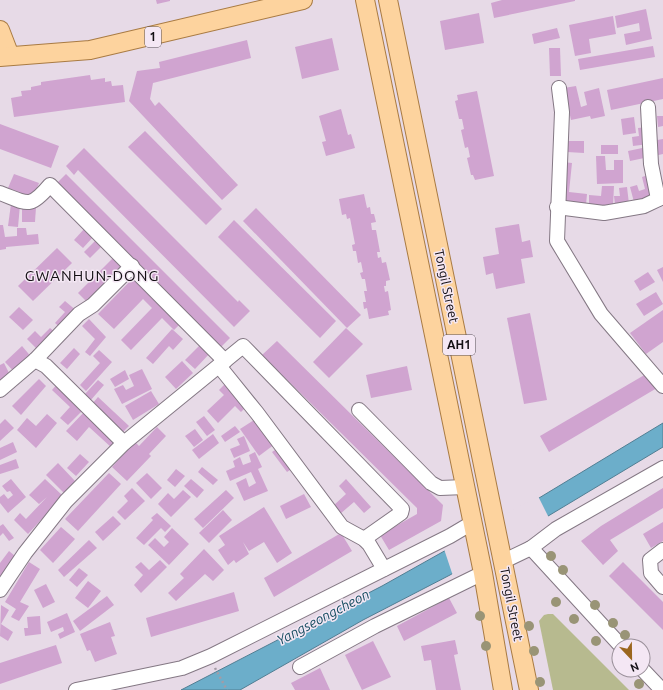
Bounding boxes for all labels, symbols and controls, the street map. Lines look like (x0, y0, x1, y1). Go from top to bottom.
road number: 1 (145, 27, 161, 47)
street label: Tongil Street (432, 248, 462, 324)
district label: GWANHUN-DONG (25, 267, 159, 284)
road number: AH1 (443, 335, 475, 355)
street label: Tongil Street (498, 566, 526, 642)
water label: Yangseongcheon (274, 586, 372, 648)
north arrow (611, 638, 651, 678)
text: N (629, 660, 641, 674)

